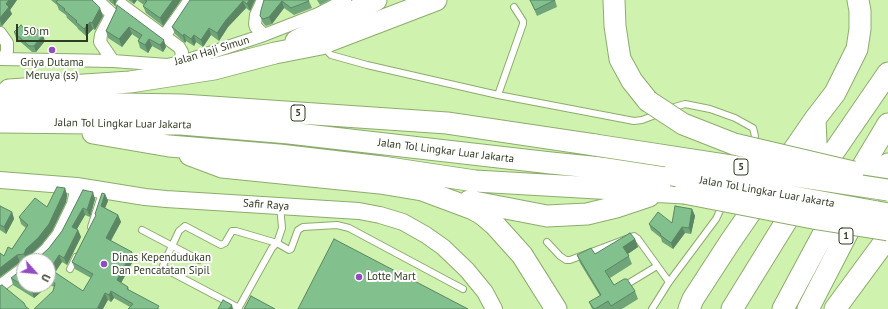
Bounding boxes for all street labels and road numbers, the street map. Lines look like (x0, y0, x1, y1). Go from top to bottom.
street label: Jalan Haji Simun (173, 33, 251, 69)
road number: 5 (291, 105, 305, 121)
street label: Jalan Tol Lingkar Luar Jakarta (54, 116, 192, 132)
street label: Jalan Tol Lingkar Luar Jakarta (377, 136, 515, 166)
road number: 5 (734, 159, 748, 175)
street label: Jalan Tol Lingkar Luar Jakarta (698, 174, 836, 210)
street label: Safir Raya (242, 197, 290, 213)
road number: 1 (839, 228, 853, 244)

